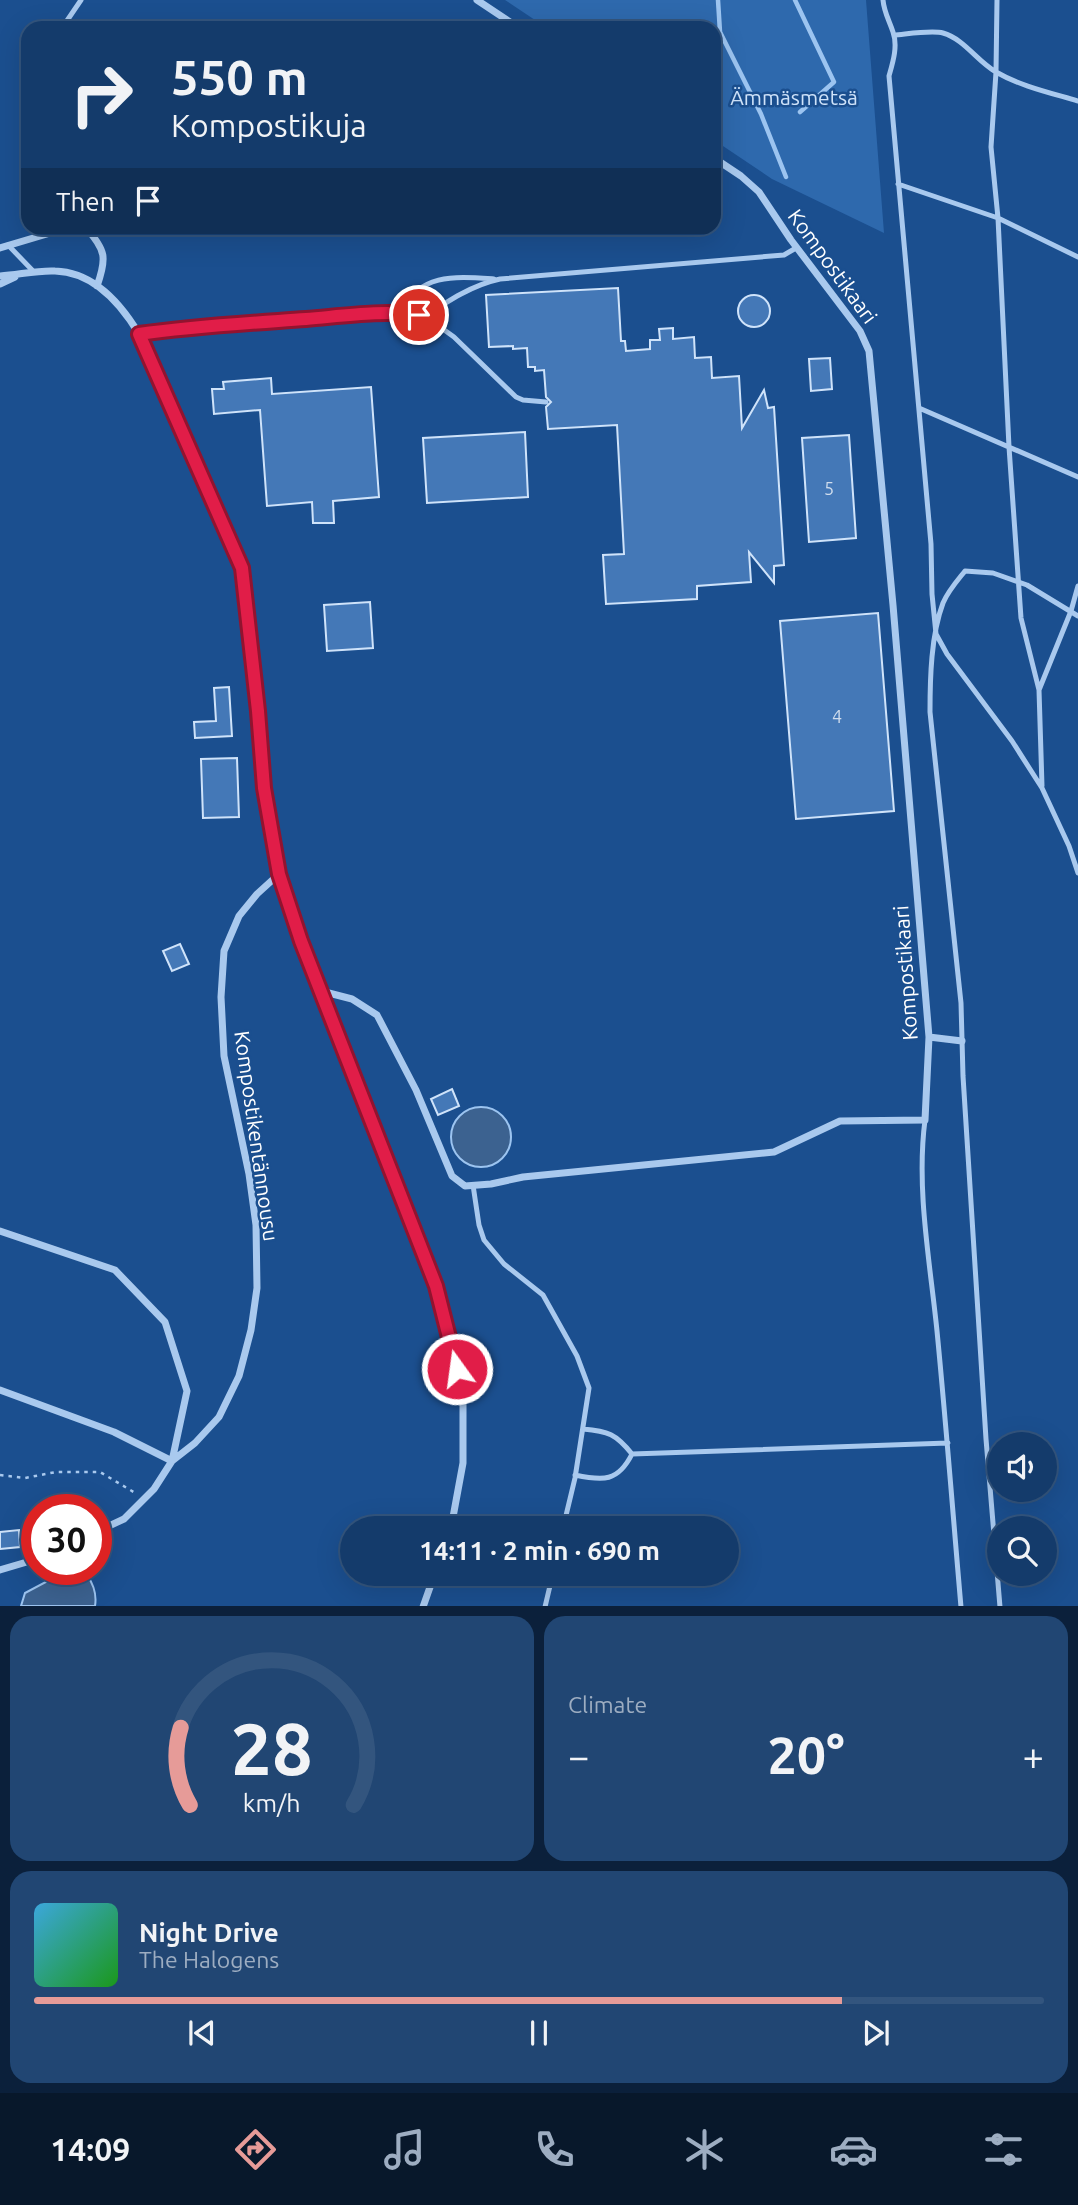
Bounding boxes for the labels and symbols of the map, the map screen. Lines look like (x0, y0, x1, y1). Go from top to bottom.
park label: Ämmäsmetsä (730, 85, 858, 109)
street label: Kompostikaari (784, 204, 882, 328)
pin (389, 285, 449, 345)
house number: 5 (824, 478, 834, 498)
house number: 4 (832, 706, 842, 726)
street label: Kompostikaari (888, 905, 922, 1041)
street label: Kompostikentännousu (230, 1029, 284, 1243)
position arrow (420, 1332, 494, 1406)
speed limit sign: 30 (21, 1494, 112, 1585)

